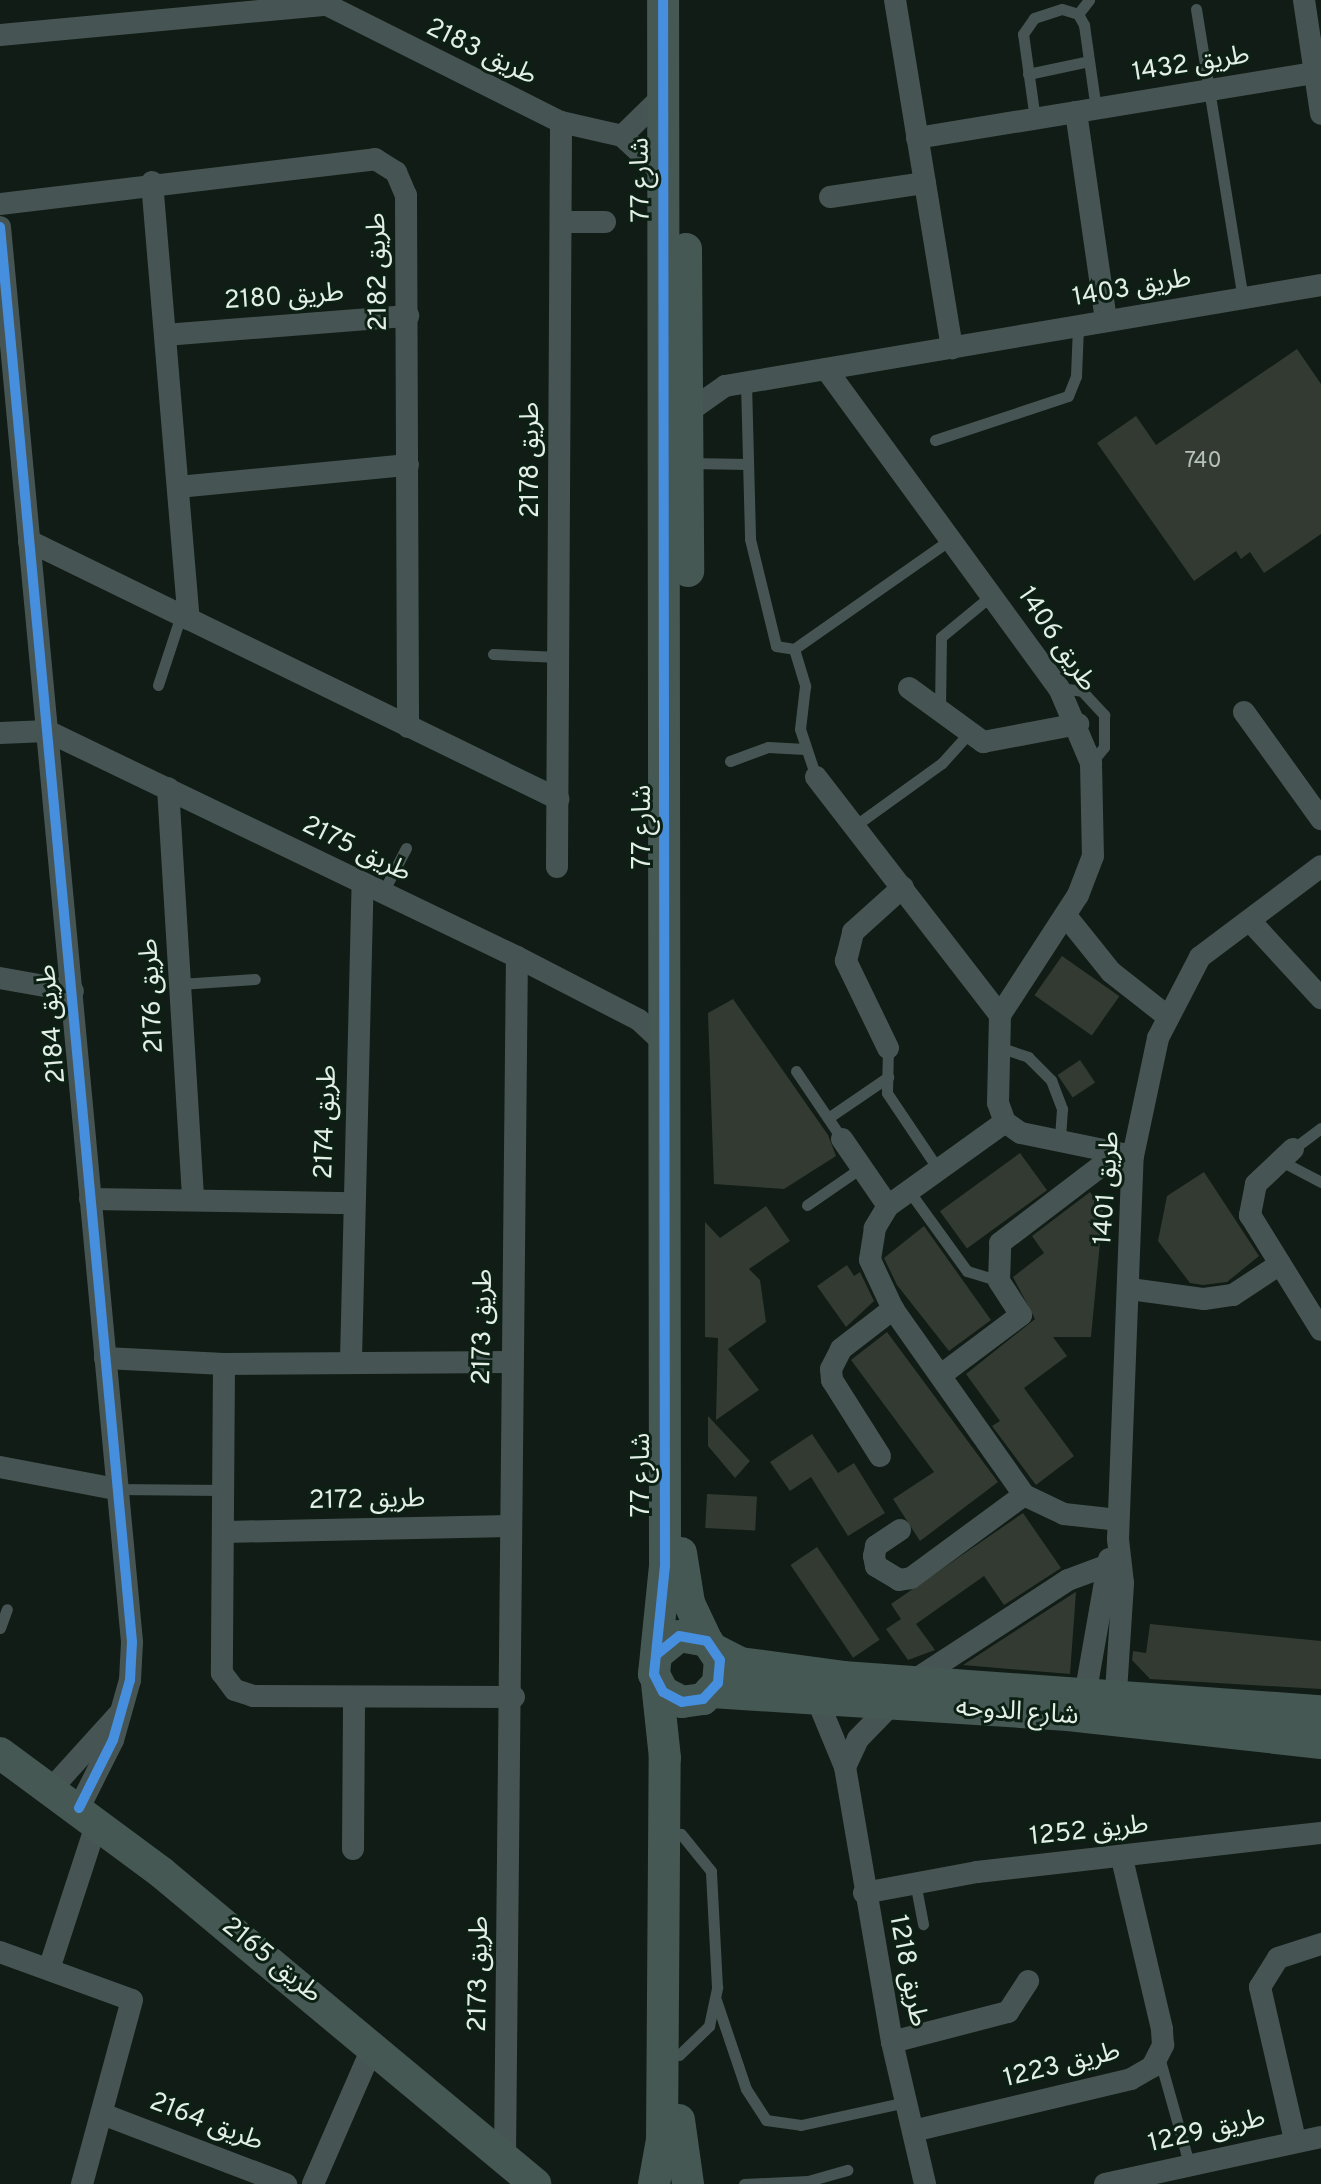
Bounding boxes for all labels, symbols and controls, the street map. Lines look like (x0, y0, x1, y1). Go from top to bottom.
street label: طريق 2183 (421, 13, 541, 93)
street label: طريق 1432 (1130, 40, 1252, 90)
street label: شارع 77 (626, 137, 658, 223)
street label: طريق 2182 (362, 212, 396, 332)
street label: طريق 1403 (1070, 263, 1194, 315)
street label: طريق 2180 (223, 278, 345, 318)
street label: طريق 2178 (516, 402, 548, 518)
house number: 740 (1184, 449, 1222, 475)
street label: طريق 1406 (1010, 582, 1102, 698)
street label: شارع 77 (628, 785, 660, 869)
street label: طريق 2175 (296, 810, 416, 890)
street label: طريق 2176 (134, 938, 172, 1054)
street label: طريق 2184 (32, 963, 74, 1085)
street label: طريق 2174 (309, 1064, 345, 1180)
street label: طريق 1401 (1088, 1130, 1128, 1246)
street label: طريق 2173 (467, 1269, 501, 1385)
street label: شارع 77 (627, 1433, 659, 1517)
street label: طريق 2172 (308, 1484, 426, 1518)
street label: شارع الدوحه (954, 1693, 1080, 1733)
street label: طريق 1252 (1028, 1810, 1150, 1854)
street label: طريق 2165 (215, 1911, 327, 2011)
street label: طريق 1218 (881, 1912, 933, 2030)
street label: طريق 2173 (463, 1916, 497, 2032)
street label: طريق 1223 (1000, 2036, 1124, 2096)
street label: طريق 2164 (145, 2087, 267, 2159)
street label: طريق 1229 (1145, 2103, 1269, 2161)

